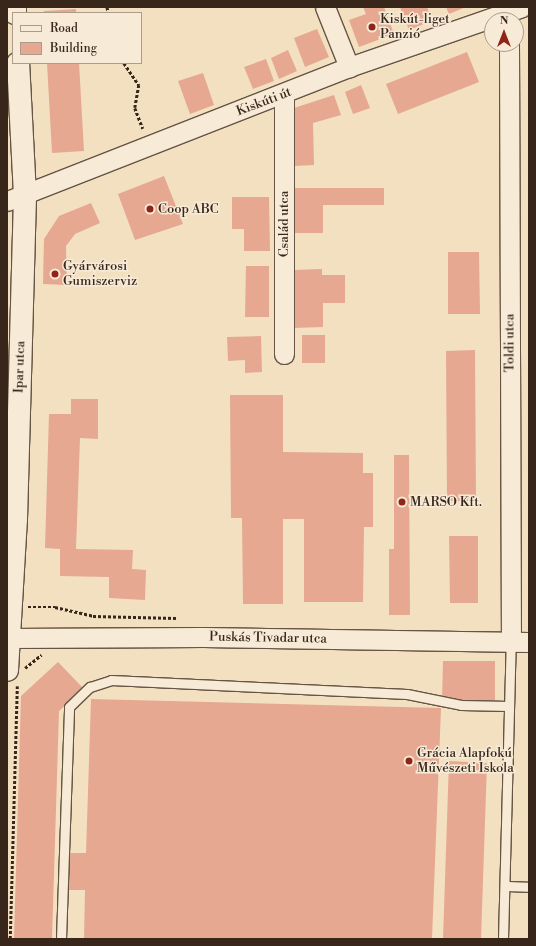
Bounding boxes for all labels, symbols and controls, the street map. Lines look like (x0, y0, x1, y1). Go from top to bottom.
legend (12, 12, 142, 64)
place label: Kiskút-liget Panzió (380, 12, 450, 43)
north arrow (484, 12, 524, 52)
text: N (500, 14, 508, 28)
text: Road (50, 21, 78, 36)
marker: Kiskút-liget Panzió (367, 22, 377, 32)
text: Building (50, 41, 97, 56)
street label: Kiskúti út (234, 84, 294, 120)
street label: Család utca (276, 191, 292, 257)
place label: Coop ABC (158, 201, 219, 217)
marker: Coop ABC (145, 204, 155, 214)
place label: Gyárvárosi Gumiszerviz (63, 259, 137, 290)
marker: Gyárvárosi Gumiszerviz (50, 269, 60, 279)
street label: Toldi utca (502, 314, 518, 372)
street label: Ipar utca (11, 341, 29, 393)
place label: MARSO Kft. (410, 494, 482, 510)
marker: MARSO Kft. (397, 497, 407, 507)
street label: Puskás Tivadar utca (209, 629, 327, 647)
place label: Grácia Alapfokú Művészeti Iskola (417, 746, 514, 777)
marker: Grácia Alapfokú Művészeti Iskola (404, 756, 414, 766)

